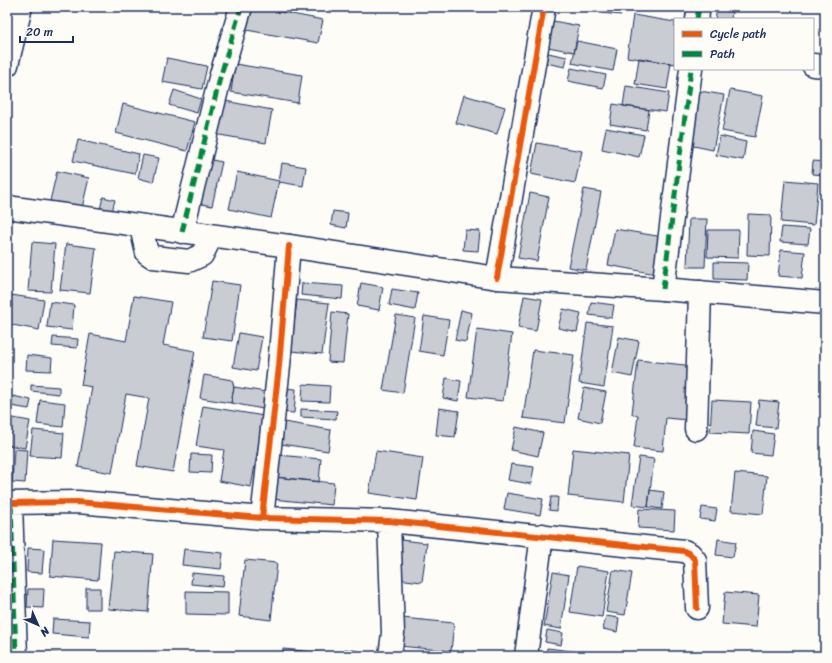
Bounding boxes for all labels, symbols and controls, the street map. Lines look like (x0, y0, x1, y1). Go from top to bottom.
scale bar (20, 18, 73, 44)
legend (674, 18, 814, 70)
text: 20 m (26, 21, 53, 43)
text: Cycle path (710, 23, 766, 45)
text: Path (710, 43, 735, 65)
north arrow (18, 605, 58, 645)
text: N (35, 622, 55, 641)

